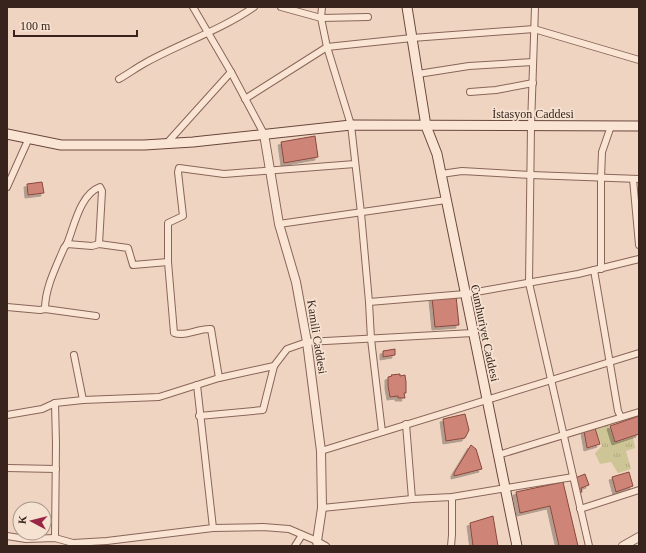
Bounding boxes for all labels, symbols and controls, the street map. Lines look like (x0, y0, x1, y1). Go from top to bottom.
scale bar (14, 12, 137, 38)
text: 100 m (20, 19, 51, 33)
street label: İstasyon Caddesi (492, 107, 574, 121)
street label: Cumhuriyet Caddesi (468, 283, 502, 384)
street label: Kamili Caddesi (304, 299, 330, 376)
north arrow (12, 501, 52, 541)
text: K (16, 514, 29, 525)

